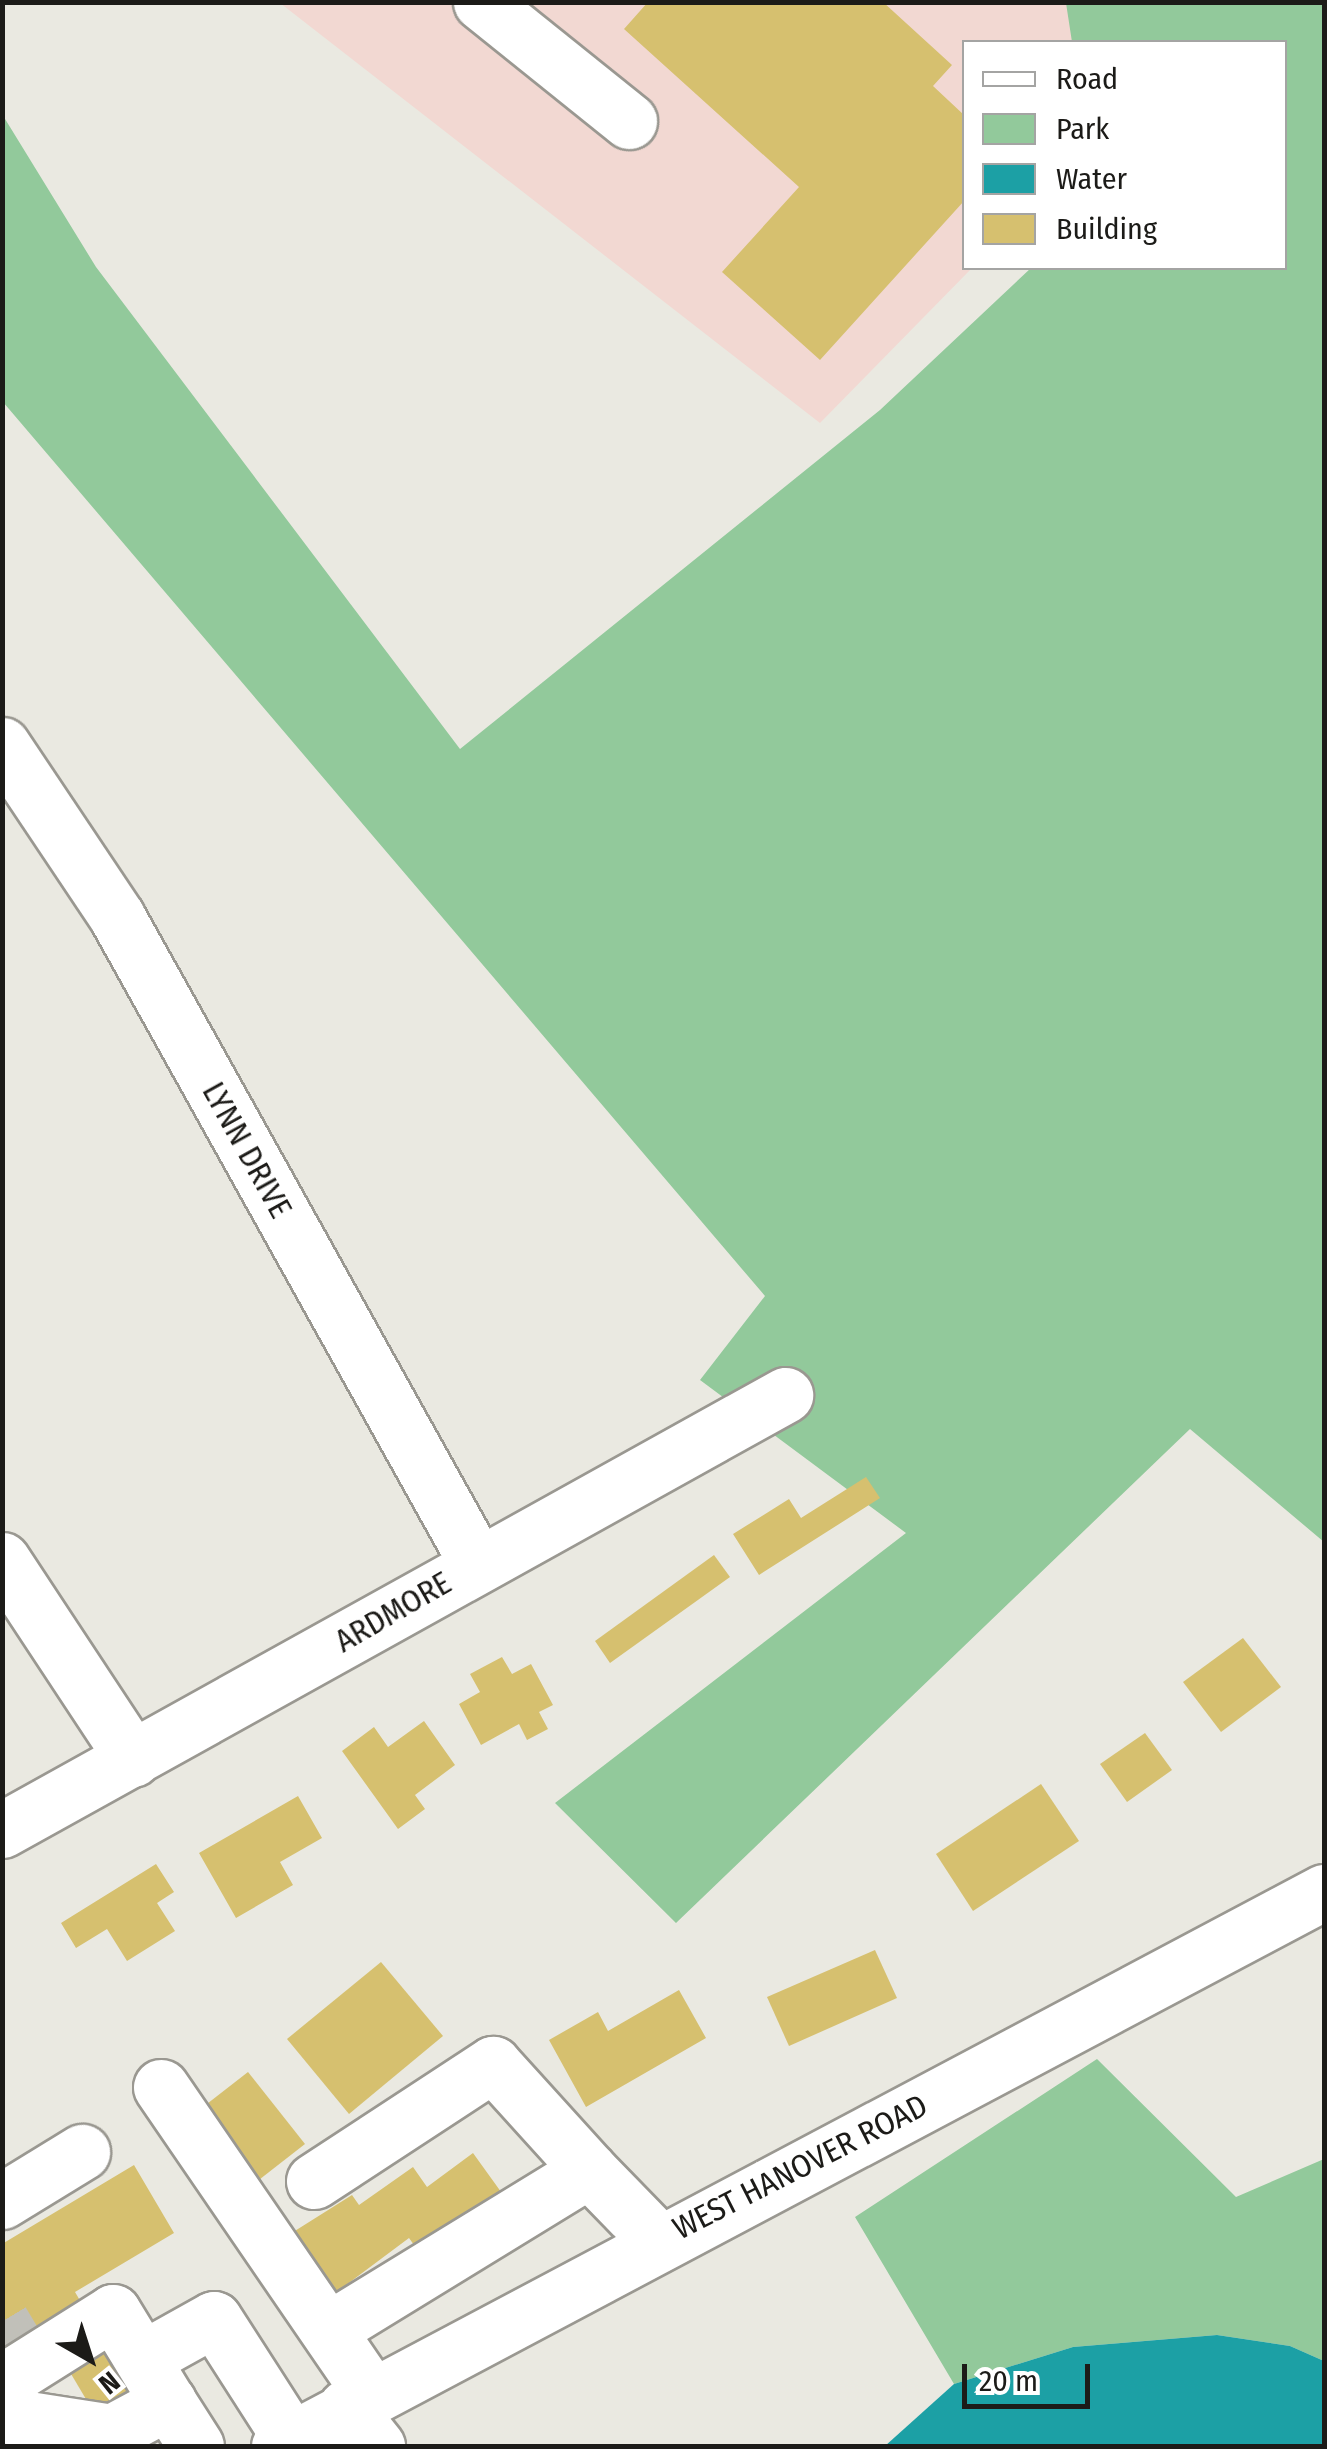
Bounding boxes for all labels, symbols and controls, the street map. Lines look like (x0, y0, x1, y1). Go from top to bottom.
legend (962, 40, 1287, 270)
text: Road (1056, 61, 1118, 97)
text: Park (1056, 111, 1109, 147)
text: Water (1056, 161, 1127, 197)
text: Building (1056, 211, 1157, 247)
street label: LYNN DRIVE (194, 1075, 300, 1225)
street label: ARDMORE (328, 1563, 458, 1661)
street label: WEST HANOVER ROAD (666, 2086, 934, 2248)
north arrow (40, 2309, 140, 2409)
scale bar (967, 2344, 1094, 2406)
text: 20 m (979, 2363, 1038, 2399)
text: N (92, 2365, 126, 2401)

